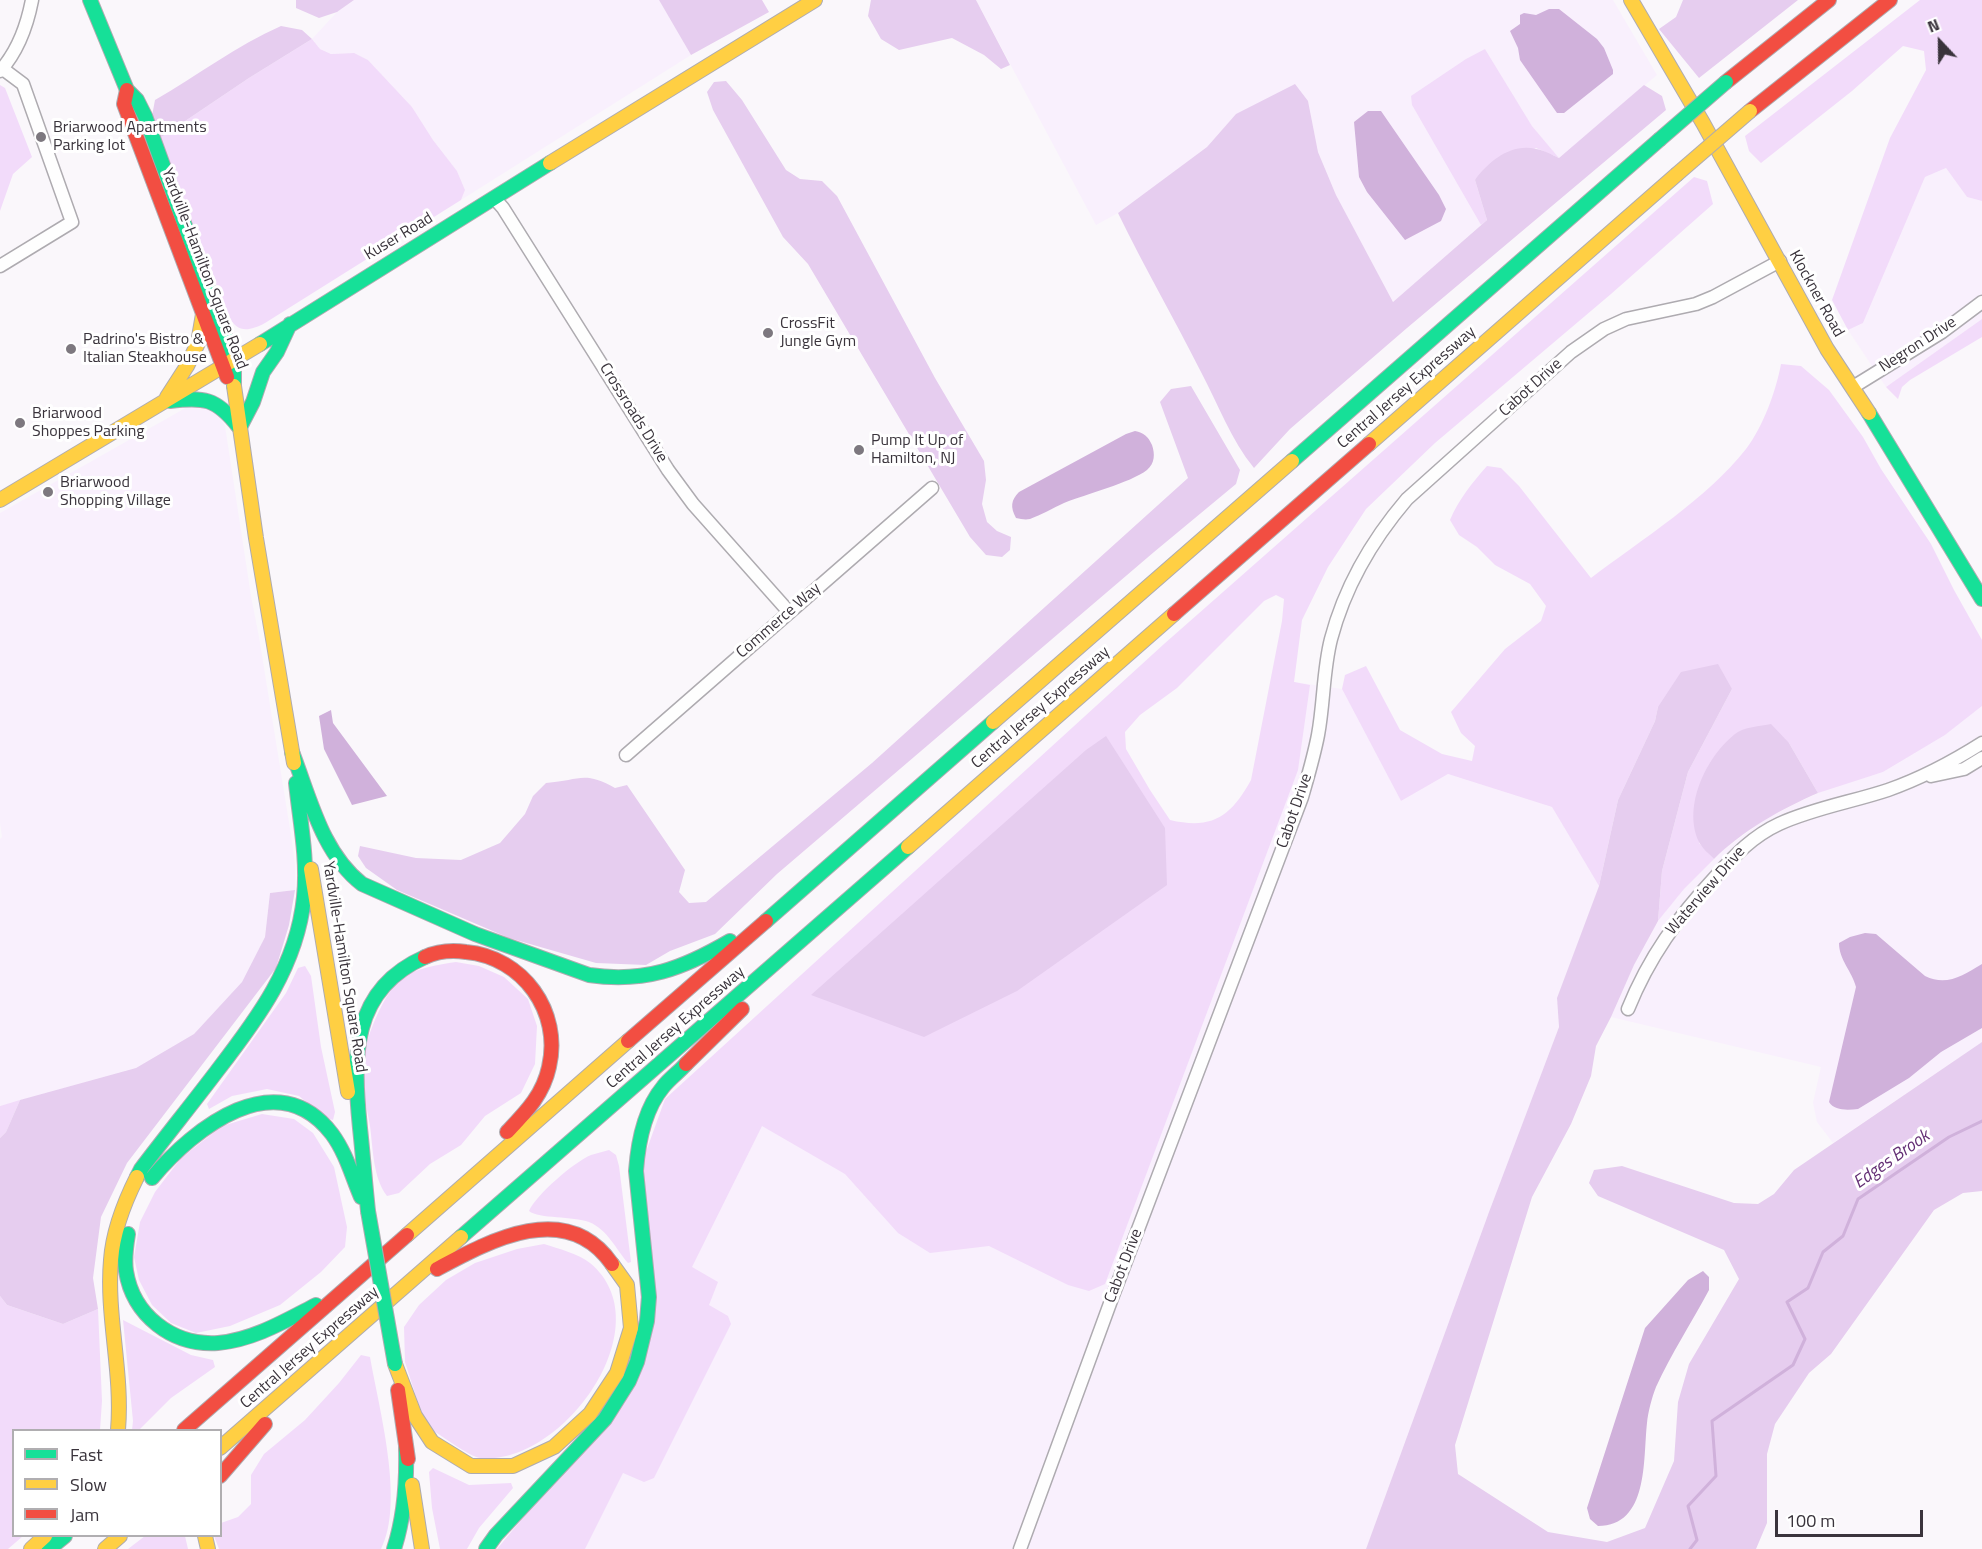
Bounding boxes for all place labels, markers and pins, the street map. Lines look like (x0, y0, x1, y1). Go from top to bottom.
place label: Briarwood Apartments Parking lot (53, 118, 207, 156)
marker: Briarwood Apartments Parking lot (34, 130, 48, 144)
place label: CrossFit Jungle Gym (780, 314, 856, 352)
marker: CrossFit Jungle Gym (761, 326, 775, 340)
place label: Padrino's Bistro & Italian Steakhouse (83, 330, 207, 368)
marker: Padrino's Bistro & Italian Steakhouse (64, 342, 78, 356)
place label: Briarwood Shoppes Parking (32, 404, 145, 442)
marker: Briarwood Shoppes Parking (13, 416, 27, 430)
place label: Pump It Up of Hamilton, NJ (871, 431, 963, 469)
marker: Pump It Up of Hamilton, NJ (852, 443, 866, 457)
place label: Briarwood Shopping Village (60, 473, 171, 511)
marker: Briarwood Shopping Village (41, 485, 55, 499)

